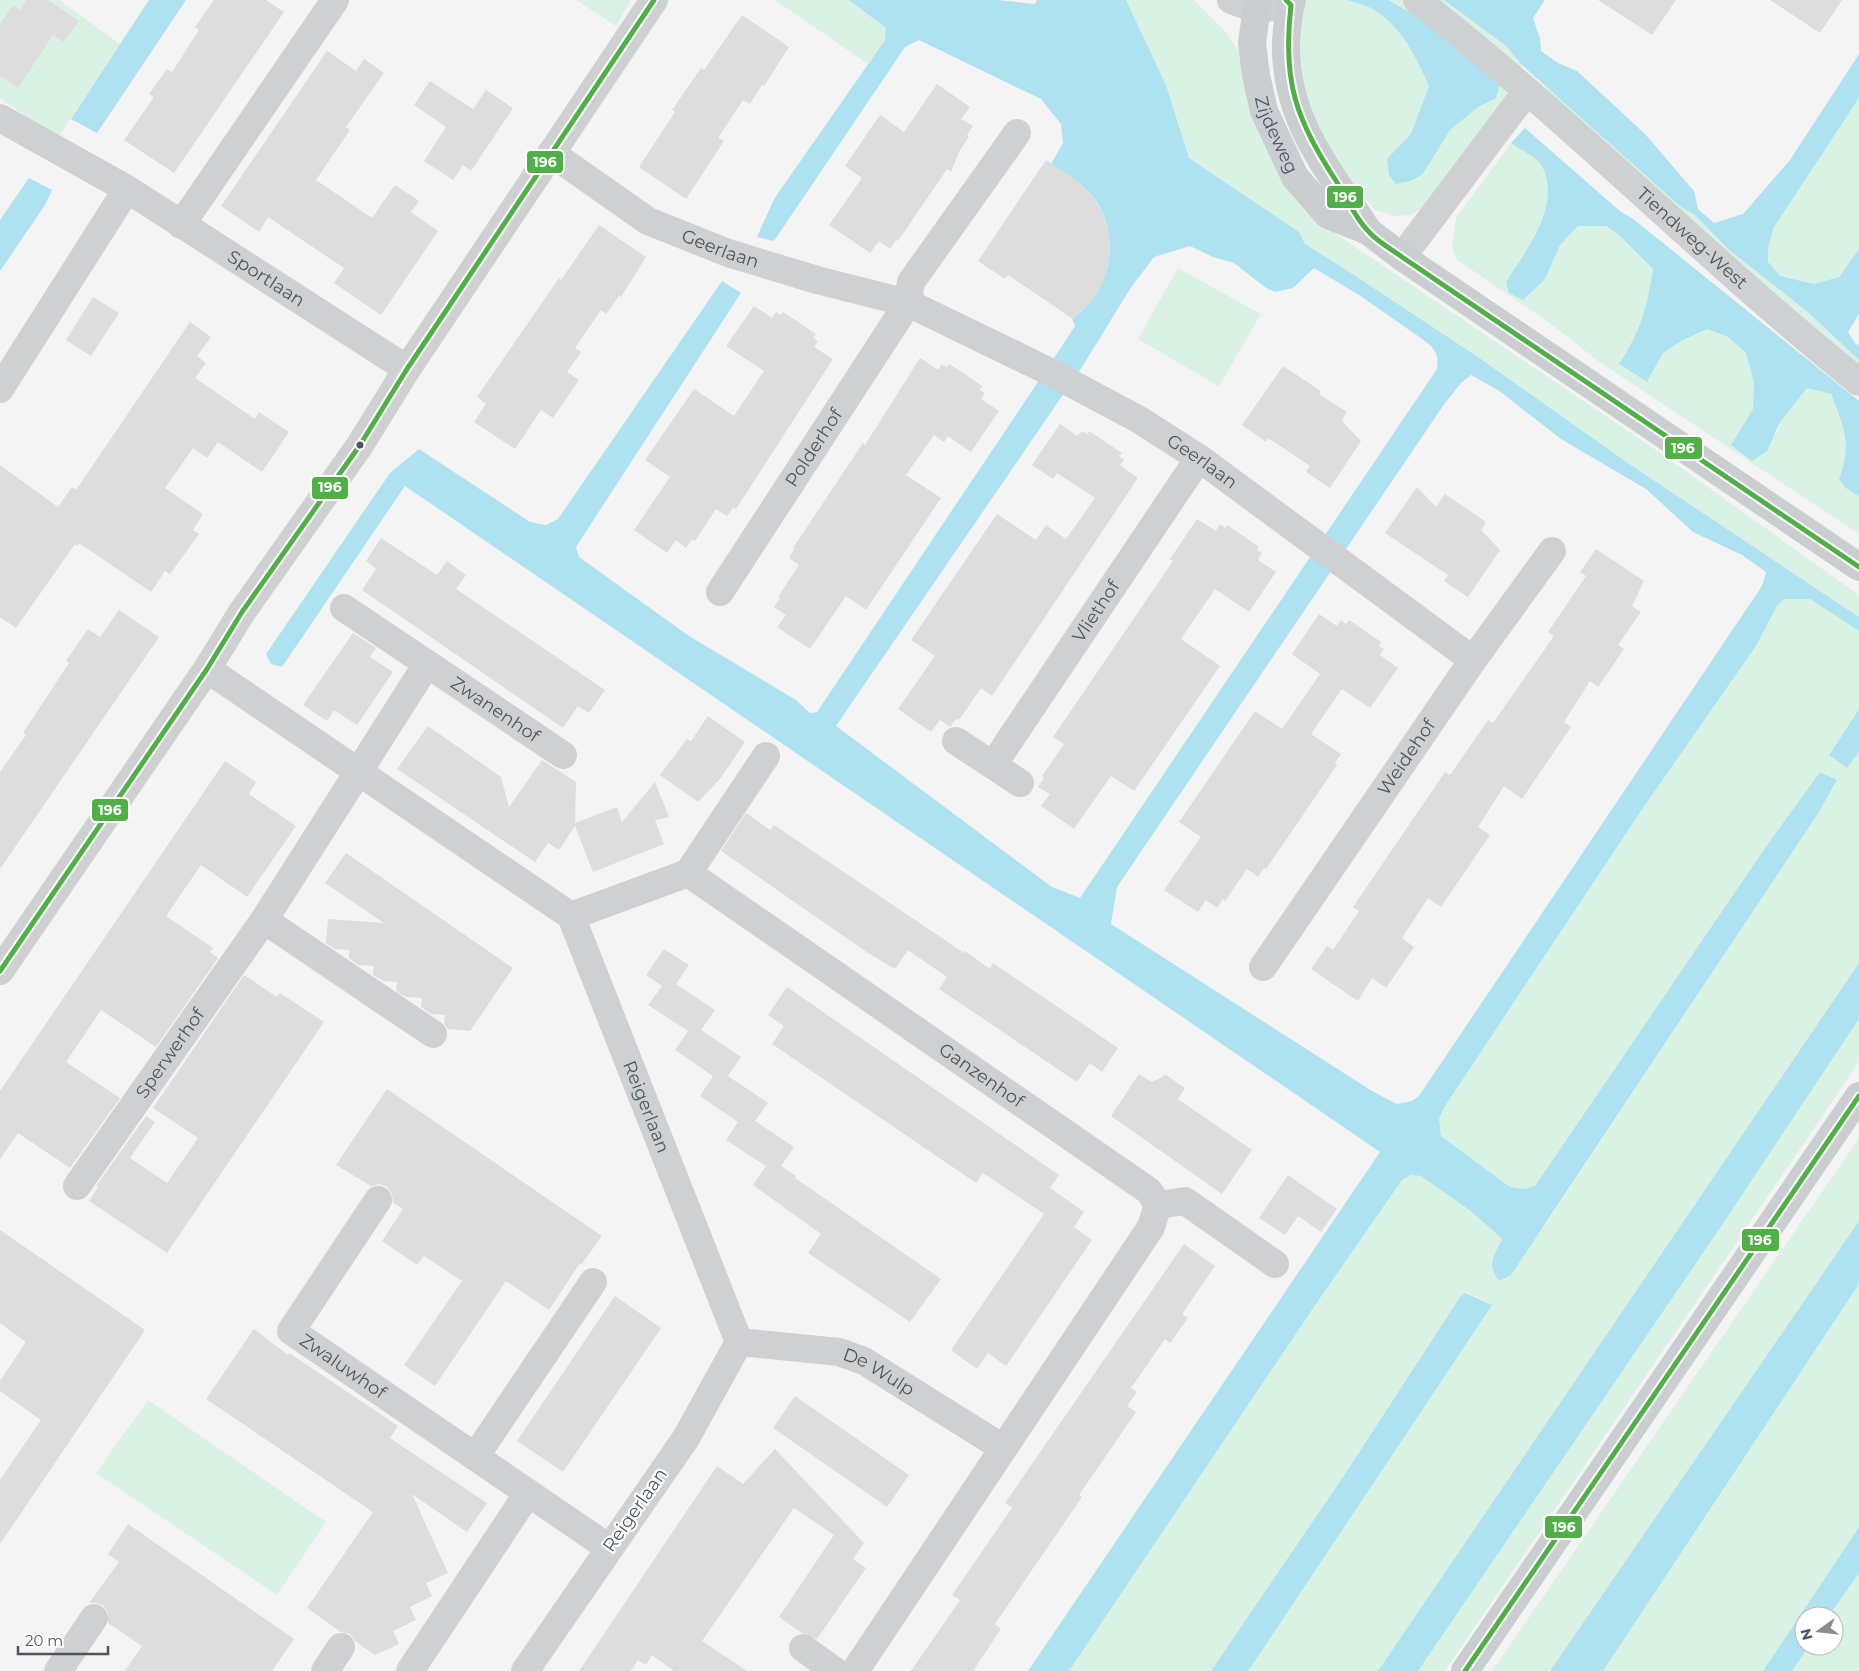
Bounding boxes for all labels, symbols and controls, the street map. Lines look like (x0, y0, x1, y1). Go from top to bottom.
street label: Zijdeweg (1250, 94, 1303, 177)
line badge: 196 (526, 150, 564, 174)
text: 196 (533, 153, 557, 171)
street label: Tiendweg-West (1632, 183, 1752, 294)
line badge: 196 (1326, 185, 1364, 209)
text: 196 (1333, 188, 1357, 206)
street label: Geerlaan (678, 225, 762, 273)
street label: Sportlaan (223, 246, 309, 311)
street label: Polderhof (780, 404, 848, 491)
street label: Geerlaan (1163, 429, 1242, 494)
line badge: 196 (1664, 436, 1703, 460)
text: 196 (1671, 439, 1695, 457)
unlabelled marker (355, 440, 365, 450)
line badge: 196 (311, 476, 349, 500)
text: 196 (318, 478, 342, 496)
street label: Vliethof (1068, 576, 1125, 646)
street label: Zwanenhof (446, 672, 544, 748)
street label: Weidehof (1373, 714, 1441, 800)
line badge: 196 (91, 798, 129, 822)
text: 196 (98, 801, 122, 819)
street label: Sperwerhof (131, 1004, 210, 1103)
street label: Ganzenhof (935, 1038, 1029, 1113)
street label: Reigerlaan (618, 1058, 674, 1156)
line badge: 196 (1741, 1228, 1780, 1252)
text: 196 (1748, 1231, 1772, 1249)
street label: Zwaluwhof (295, 1329, 391, 1404)
street label: De Wulp (840, 1343, 919, 1401)
street label: Reigerlaan (598, 1464, 672, 1556)
line badge: 196 (1544, 1515, 1583, 1539)
text: 196 (1552, 1518, 1576, 1536)
north arrow (1794, 1606, 1844, 1656)
scale bar (18, 1624, 108, 1656)
text: N (1796, 1627, 1817, 1642)
text: 20 m (25, 1631, 63, 1650)

